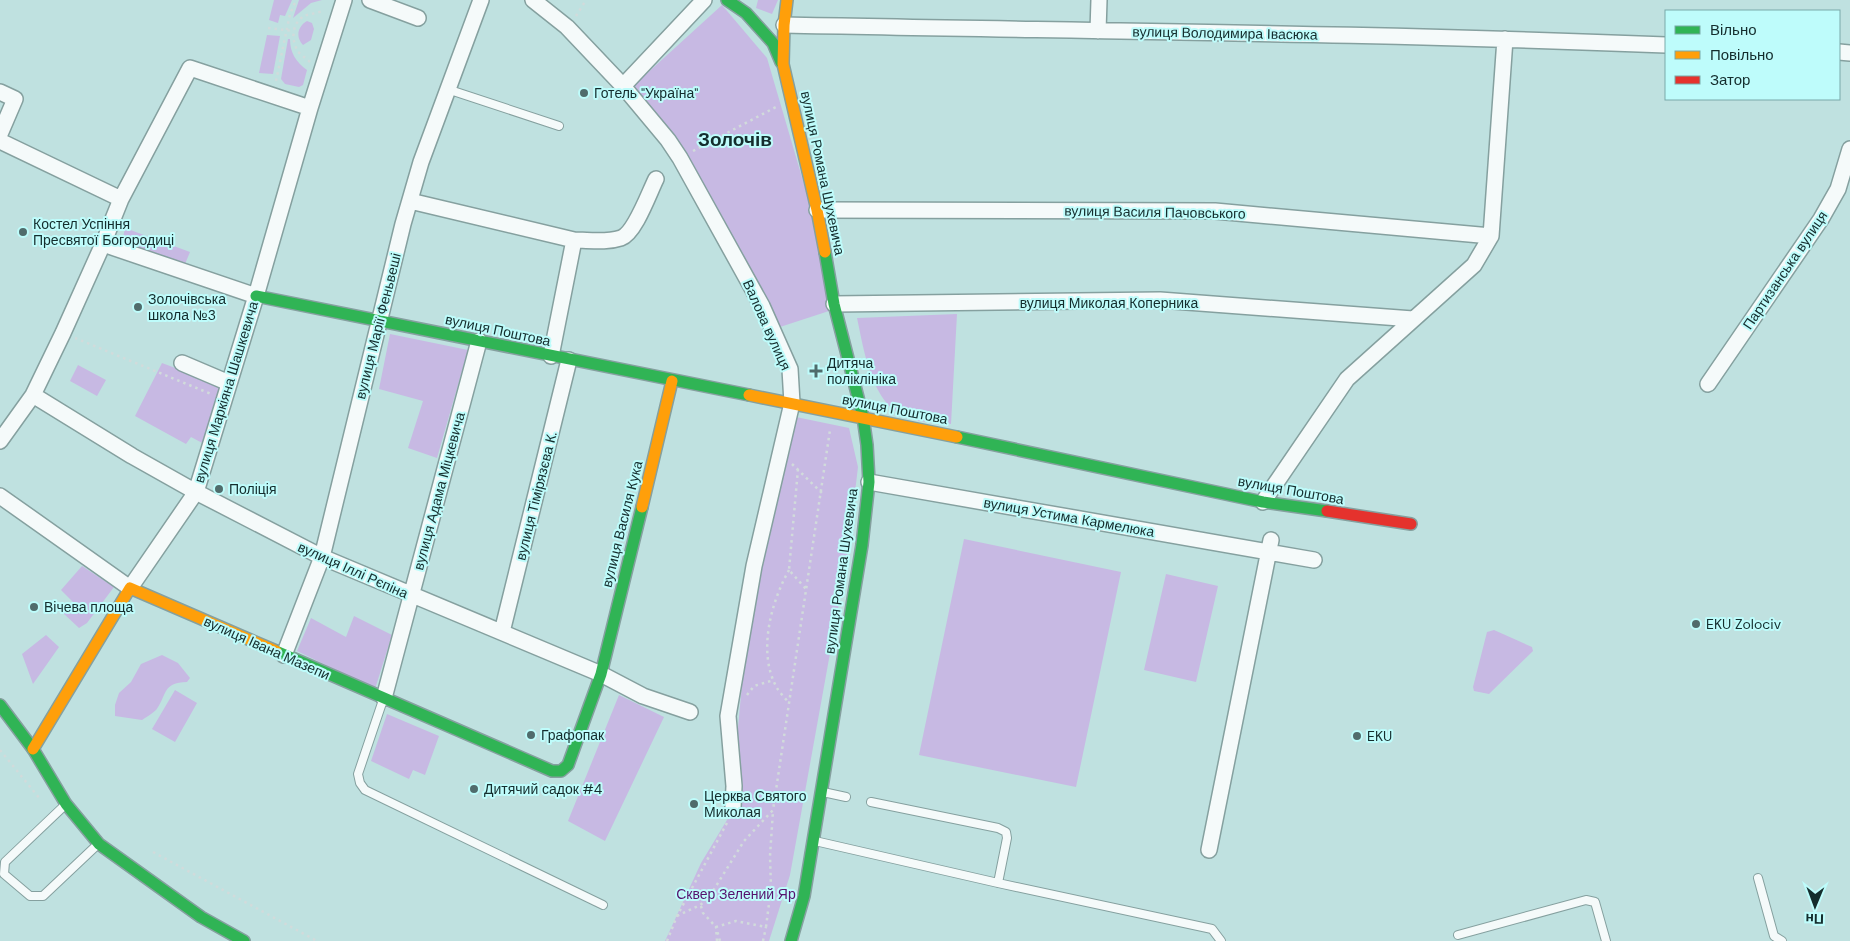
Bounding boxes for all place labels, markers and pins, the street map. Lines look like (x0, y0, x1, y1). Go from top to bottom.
place label: Готель "Україна" (594, 84, 698, 102)
marker: Готель "Україна" (578, 87, 590, 99)
place label: Костел Успіння Пресвятої Богородиці (33, 215, 174, 249)
marker: Костел Успіння Пресвятої Богородиці (17, 226, 29, 238)
place label: Золочівська школа №3 (148, 290, 226, 324)
marker: Золочівська школа №3 (132, 301, 144, 313)
place label: Дитяча поліклініка (827, 354, 896, 388)
marker: Дитяча поліклініка (809, 364, 823, 378)
place label: Поліція (229, 480, 277, 498)
marker: Поліція (213, 483, 225, 495)
place label: Вічева площа (44, 598, 134, 616)
marker: Вічева площа (28, 601, 40, 613)
place label: EKU Zolociv (1706, 615, 1782, 633)
marker: EKU Zolociv (1690, 618, 1702, 630)
place label: Графопак (541, 726, 605, 744)
place label: EKU (1367, 727, 1392, 745)
marker: Графопак (525, 729, 537, 741)
marker: EKU (1351, 730, 1363, 742)
place label: Дитячий садок #4 (484, 780, 603, 798)
marker: Дитячий садок #4 (468, 783, 480, 795)
place label: Церква Святого Миколая (704, 787, 807, 821)
marker: Церква Святого Миколая (688, 798, 700, 810)

